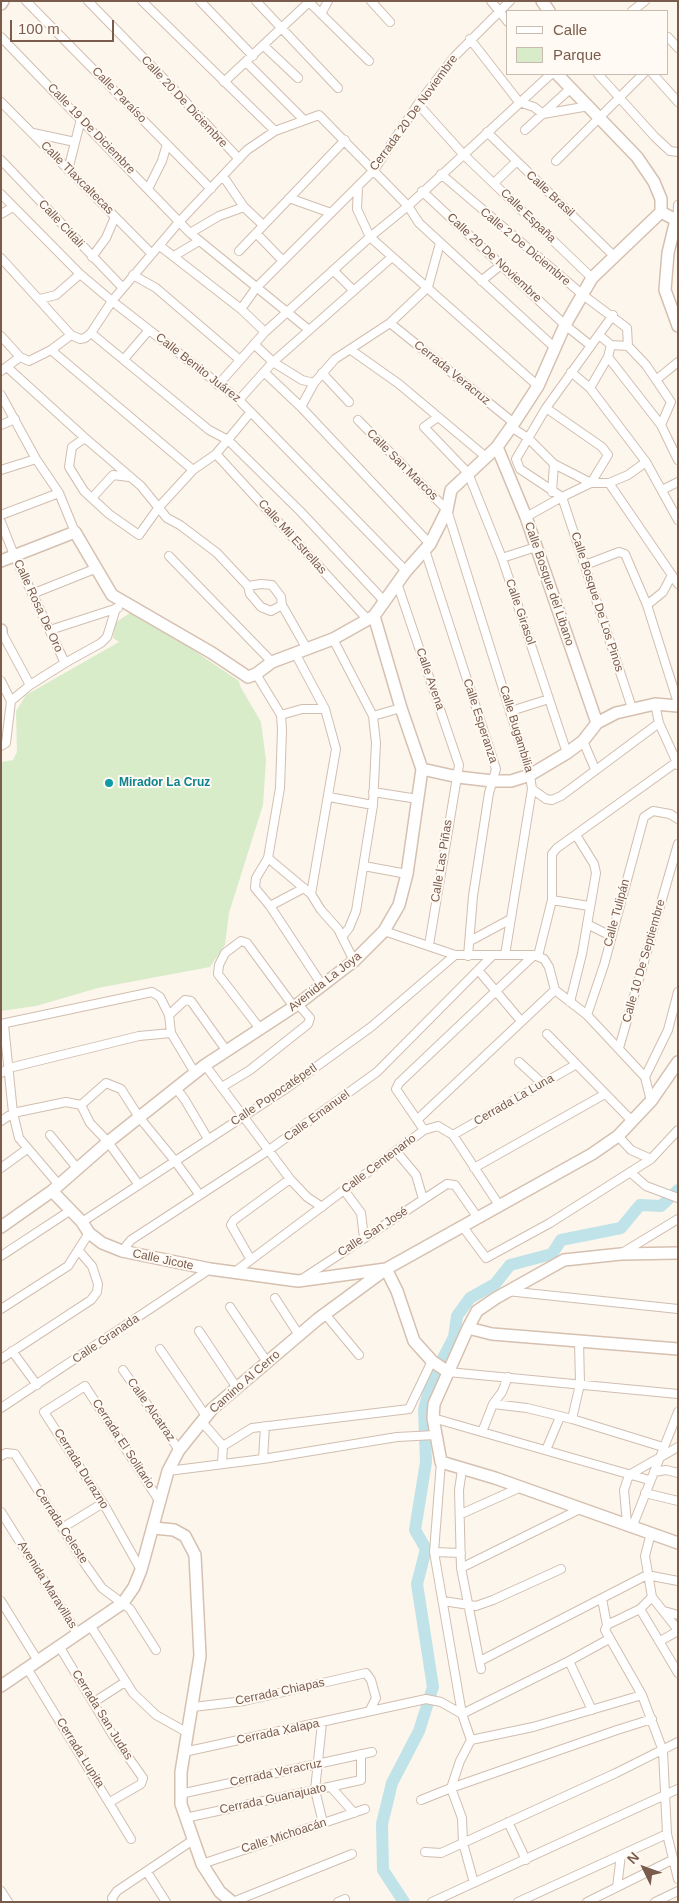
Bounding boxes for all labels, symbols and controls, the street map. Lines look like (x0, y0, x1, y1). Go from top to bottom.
scale bar (12, 10, 116, 42)
legend (507, 10, 669, 75)
text: 100 m (18, 20, 60, 37)
text: Calle (553, 21, 587, 38)
text: Parque (553, 46, 601, 63)
street label: Cerrada 20 De Noviembre (367, 52, 461, 174)
street label: Calle 20 De Diciembre (138, 53, 230, 151)
street label: Calle Paraíso (89, 64, 149, 126)
street label: Calle 19 De Diciembre (44, 81, 138, 177)
street label: Calle Tlaxcaltecas (37, 138, 117, 218)
street label: Calle Brasil (523, 168, 577, 220)
street label: Calle España (497, 186, 559, 246)
street label: Calle Citlali (35, 197, 87, 251)
street label: Calle 2 De Diciembre (477, 205, 573, 289)
street label: Calle 20 De Noviembre (444, 210, 544, 306)
street label: Calle Benito Juárez (153, 330, 243, 406)
street label: Cerrada Veracruz (411, 338, 493, 408)
street label: Calle San Marcos (363, 426, 441, 504)
street label: Calle Mil Estrellas (255, 497, 329, 577)
street label: Calle Bosque del Libano (521, 520, 577, 648)
street label: Calle Bosque De Los Pinos (568, 530, 626, 674)
street label: Calle Rosa De Oro (10, 557, 66, 655)
street label: Calle Girasol (502, 577, 538, 647)
street label: Calle Avena (413, 646, 447, 712)
street label: Calle Esperanza (460, 677, 500, 765)
street label: Calle Bugambilia (496, 684, 536, 774)
place label: Mirador La Cruz (119, 776, 210, 790)
marker: Mirador La Cruz (103, 777, 115, 789)
street label: Calle Las Piñas (428, 819, 456, 903)
street label: Calle Tulipán (601, 878, 633, 948)
street label: Calle 10 De Septiembre (620, 898, 668, 1024)
street label: Avenida La Joya (286, 949, 364, 1015)
street label: Calle Popocatépetl (228, 1061, 320, 1129)
street label: Cerrada La Luna (471, 1071, 557, 1129)
street label: Calle Emanuel (281, 1087, 353, 1145)
street label: Calle Centenario (339, 1131, 419, 1197)
street label: Calle San José (335, 1204, 411, 1260)
street label: Calle Jicote (131, 1247, 195, 1273)
street label: Calle Granada (70, 1311, 142, 1367)
street label: Camino Al Cerro (207, 1347, 283, 1417)
street label: Calle Alcatraz (124, 1376, 178, 1444)
street label: Cerrada El Solitario (89, 1396, 157, 1492)
street label: Cerrada Durazno (51, 1426, 111, 1512)
street label: Cerrada Celeste (31, 1485, 91, 1567)
street label: Avenida Maravillas (14, 1539, 80, 1631)
street label: Cerrada San Judas (68, 1667, 136, 1763)
street label: Cerrada Chiapas (234, 1676, 326, 1708)
street label: Cerrada Lupita (53, 1716, 107, 1790)
street label: Cerrada Xalapa (235, 1716, 321, 1748)
street label: Cerrada Veracruz (229, 1756, 323, 1790)
street label: Cerrada Guanajuato (218, 1781, 328, 1817)
street label: Calle Michoacán (240, 1815, 328, 1857)
north arrow (619, 1843, 669, 1893)
text: N (624, 1849, 642, 1867)

